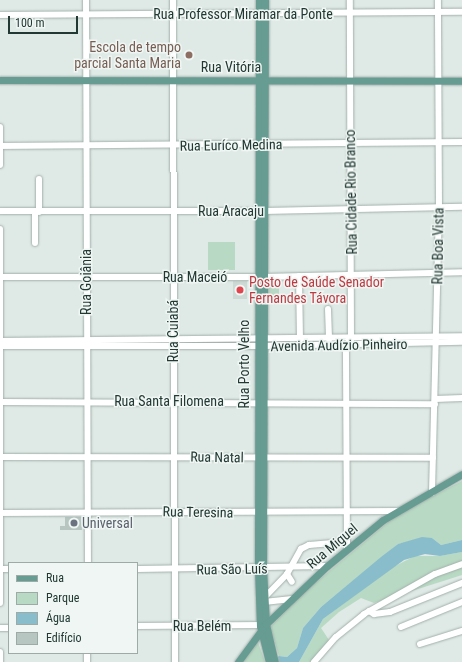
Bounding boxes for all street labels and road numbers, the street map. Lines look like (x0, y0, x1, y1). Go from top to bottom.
street label: Rua Professor Miramar da Ponte (153, 6, 333, 22)
street label: Rua Vitória (201, 59, 261, 75)
street label: Rua Cidade Rio Branco (342, 129, 360, 255)
street label: Rua Euríco Medina (179, 136, 283, 154)
street label: Rua Aracaju (198, 203, 264, 219)
street label: Rua Boa Vista (429, 207, 447, 285)
street label: Rua Goiânia (78, 249, 94, 315)
street label: Rua Maceió (163, 269, 227, 285)
street label: Rua Cuiabá (165, 300, 181, 362)
street label: Rua Porto Velho (236, 320, 252, 408)
street label: Avenida Audízio Pinheiro (270, 335, 408, 355)
street label: Rua Santa Filomena (114, 393, 224, 409)
street label: Rua Natal (190, 448, 244, 466)
street label: Rua Teresina (162, 503, 234, 521)
street label: Rua Miguel (303, 520, 361, 572)
street label: Rua São Luís (196, 560, 268, 578)
street label: Rua Belém (173, 618, 231, 634)

